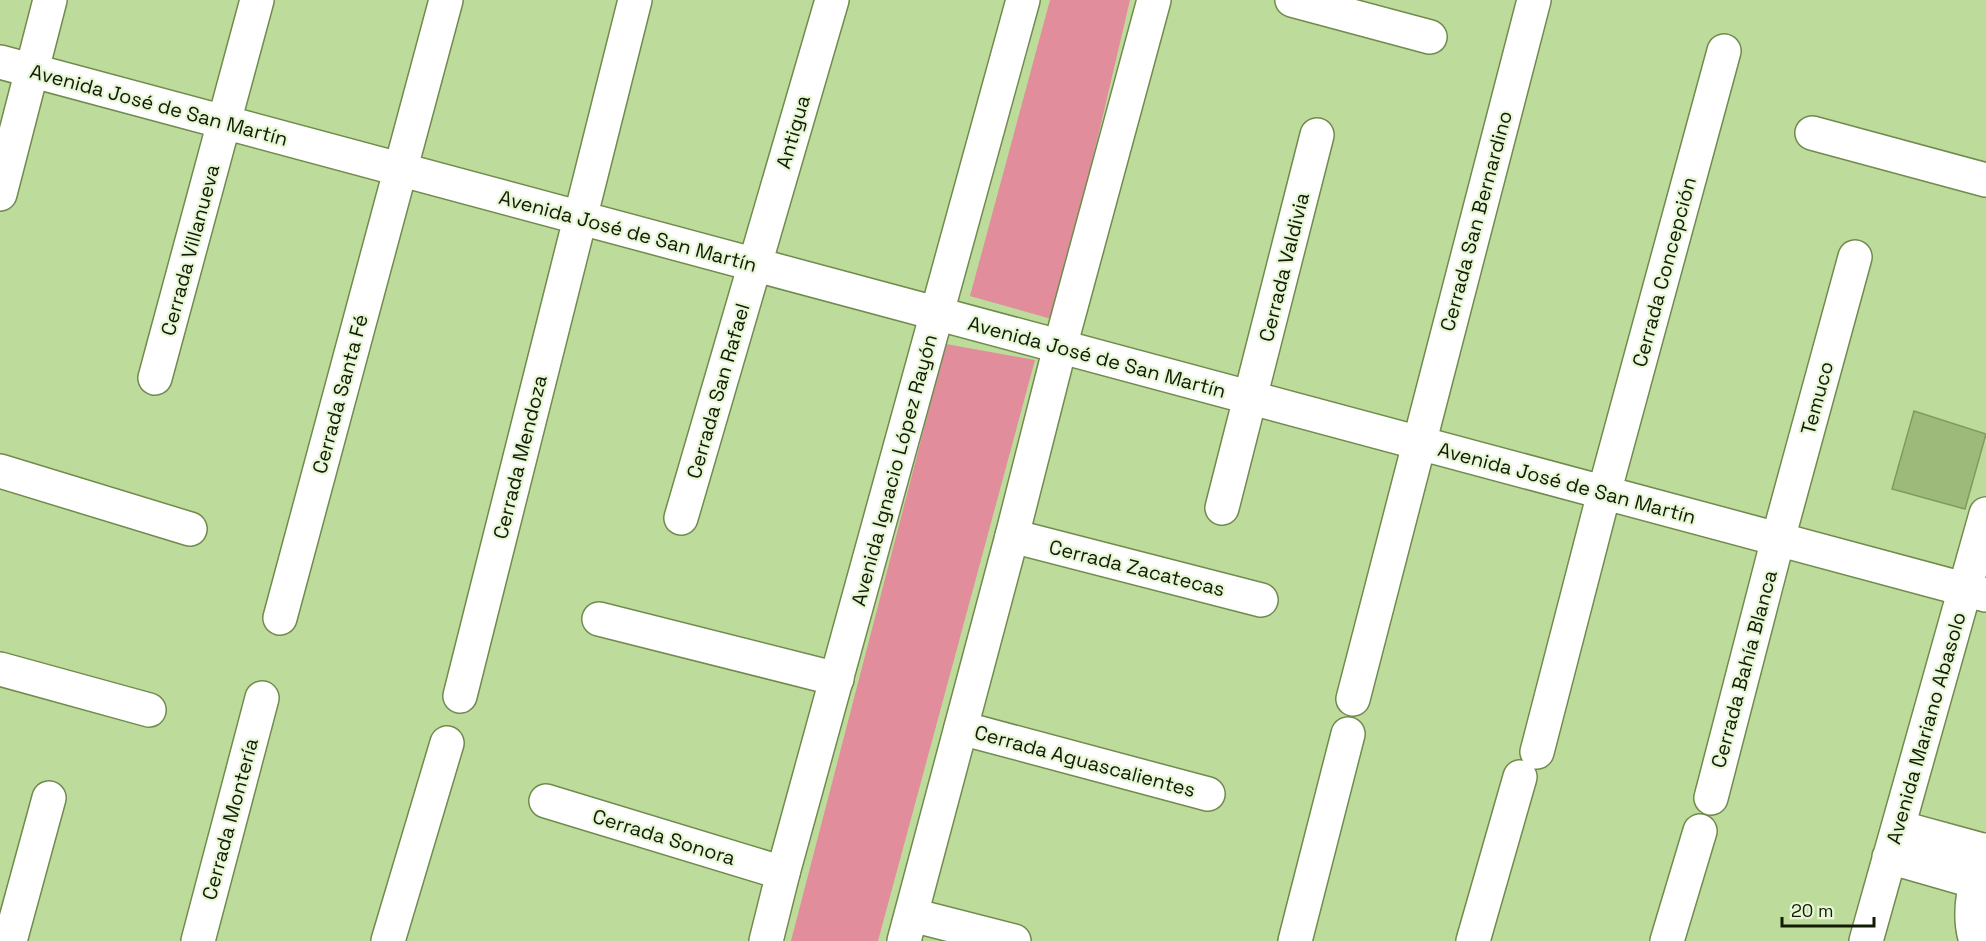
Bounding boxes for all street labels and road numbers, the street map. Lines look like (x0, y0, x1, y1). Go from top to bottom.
street label: Avenida José de San Martín (27, 58, 291, 152)
street label: Antigua (770, 92, 816, 172)
street label: Cerrada San Bernardino (1434, 108, 1518, 334)
street label: Cerrada Villanueva (155, 162, 225, 338)
street label: Cerrada Concepción (1626, 174, 1702, 370)
street label: Avenida José de San Martín (496, 184, 760, 278)
street label: Cerrada Valdivia (1253, 190, 1315, 344)
street label: Cerrada San Rafael (681, 300, 755, 482)
street label: Avenida José de San Martín (965, 310, 1229, 404)
street label: Cerrada Santa Fé (306, 311, 374, 477)
street label: Avenida Ignacio López Rayón (845, 331, 943, 609)
street label: Temuco (1795, 358, 1839, 438)
street label: Cerrada Mendoza (487, 372, 553, 542)
street label: Avenida José de San Martín (1435, 436, 1699, 530)
street label: Cerrada Zacatecas (1046, 534, 1228, 602)
street label: Cerrada Bahía Blanca (1705, 567, 1783, 771)
street label: Avenida Mariano Abasolo (1880, 609, 1972, 847)
street label: Cerrada Aguascalientes (972, 719, 1198, 803)
street label: Cerrada Montería (196, 735, 264, 903)
street label: Cerrada Sonora (589, 803, 739, 871)

